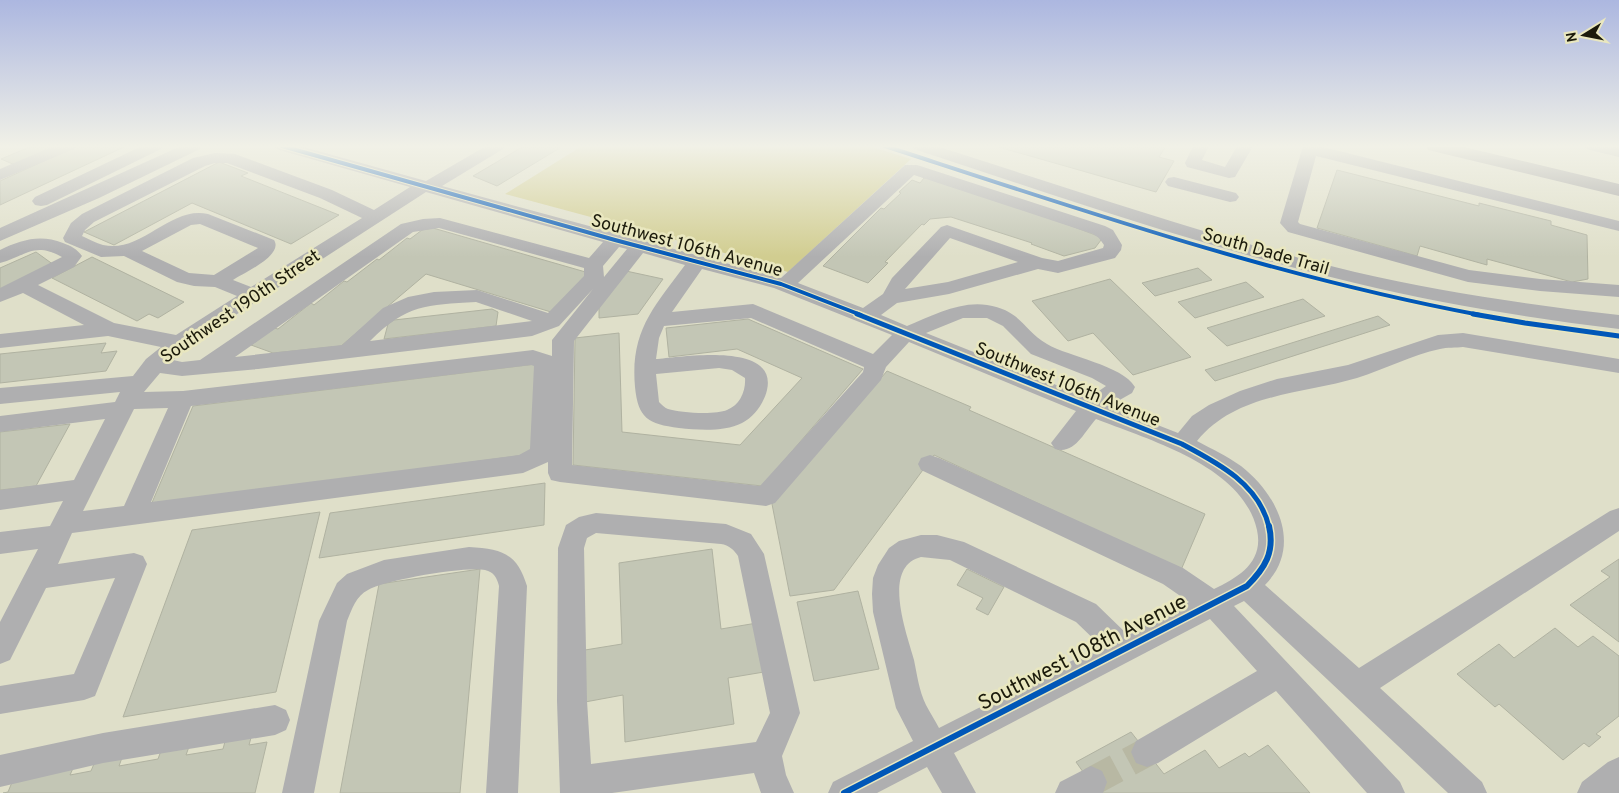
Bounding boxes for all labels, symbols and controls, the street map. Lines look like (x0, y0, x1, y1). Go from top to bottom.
north arrow (1559, 10, 1609, 60)
text: N (1563, 31, 1582, 43)
street label: Southwest 106th Avenue (588, 210, 785, 283)
street label: South Dade Trail (1200, 223, 1332, 282)
street label: Southwest 190th Street (157, 245, 325, 369)
street label: Southwest 106th Avenue (971, 338, 1163, 433)
street label: Southwest 108th Avenue (974, 589, 1192, 718)

